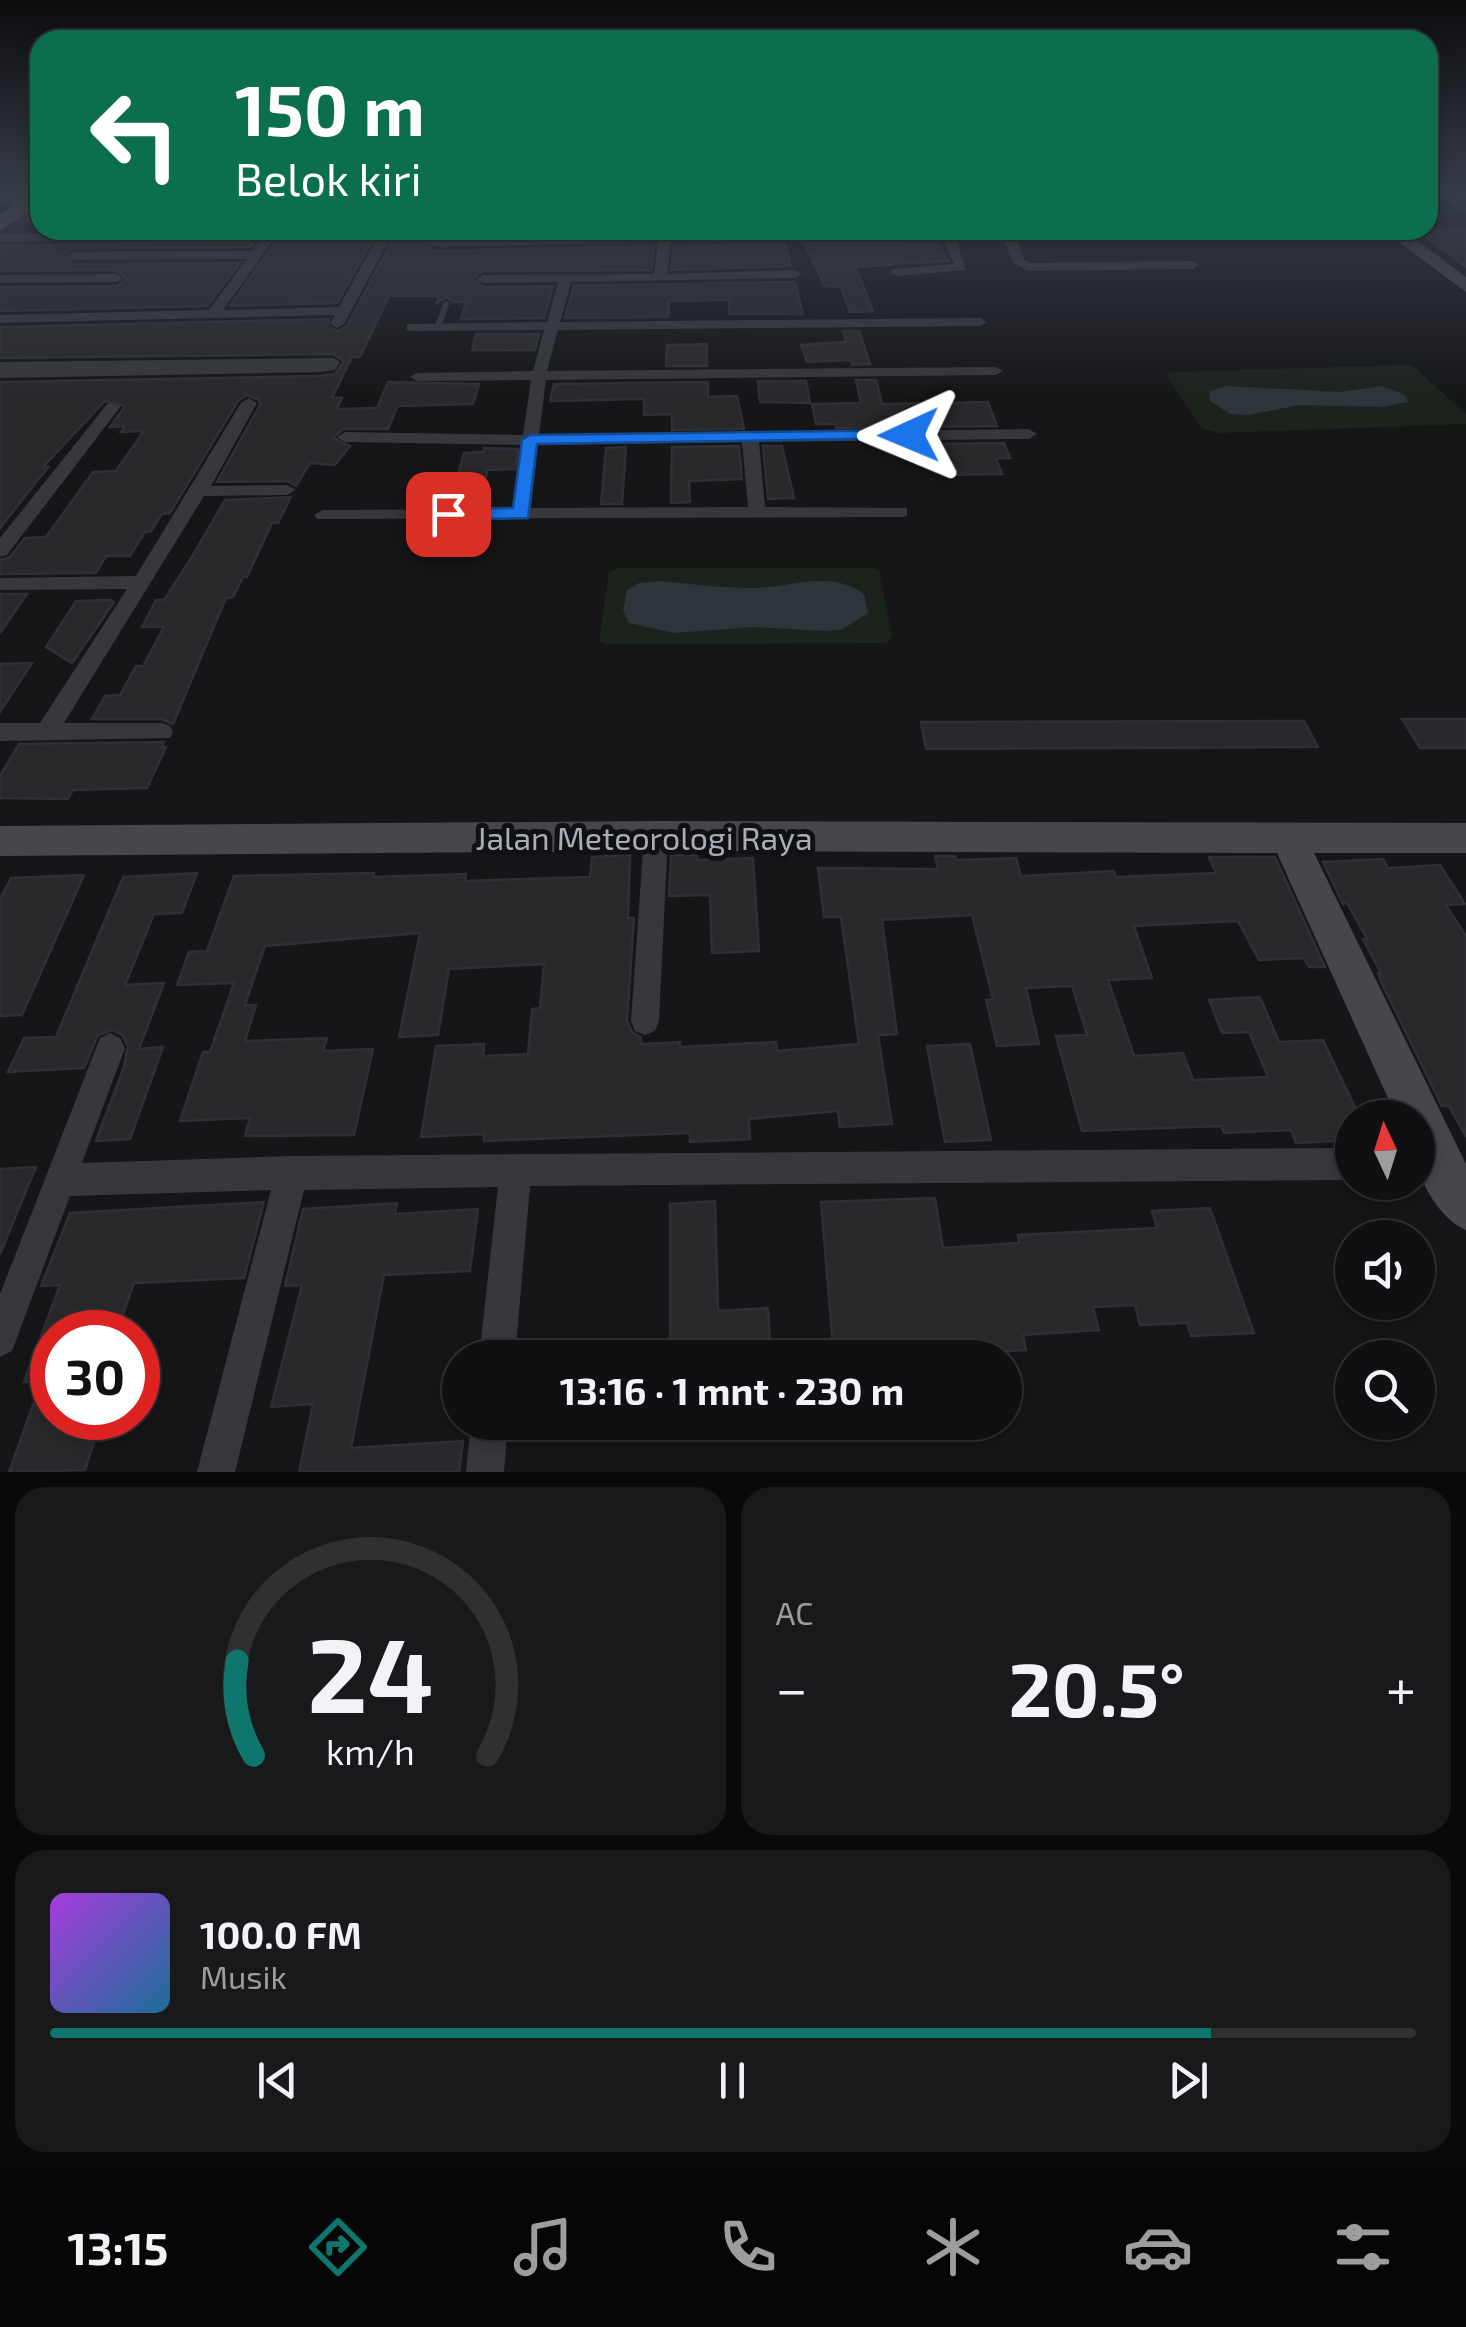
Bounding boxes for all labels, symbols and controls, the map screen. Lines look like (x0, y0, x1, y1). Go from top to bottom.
text: 150 m (235, 66, 425, 150)
icon: left (70, 70, 200, 200)
text: Belok kiri (235, 151, 422, 205)
position arrow (857, 383, 961, 487)
pin (406, 472, 491, 557)
icon: arrive (421, 487, 476, 542)
street label: Jalan Meteorologi Raya (476, 818, 812, 856)
north arrow (1335, 1100, 1435, 1200)
map controls (1335, 1100, 1435, 1440)
button: sound (1335, 1220, 1435, 1320)
speed limit sign: 30 (30, 1310, 160, 1440)
button: search (1335, 1340, 1435, 1440)
text: 13:16 · 1 mnt · 230 m (560, 1367, 904, 1413)
text: AC (776, 1593, 814, 1631)
text: 24 (307, 1609, 434, 1734)
text: 20.5° (1008, 1642, 1185, 1732)
text: − (776, 1654, 808, 1720)
text: + (1386, 1654, 1416, 1720)
text: km/h (326, 1729, 415, 1772)
text: 100.0 FM (200, 1911, 362, 1957)
text: Musik (200, 1957, 287, 1995)
icon: previous (250, 2053, 305, 2108)
icon: pause (705, 2053, 760, 2108)
icon: next (1161, 2053, 1216, 2108)
icon: directions (303, 2212, 373, 2282)
icon: music (508, 2212, 578, 2282)
icon: phone (713, 2212, 783, 2282)
icon: climate (918, 2212, 988, 2282)
icon: car (1123, 2212, 1193, 2282)
icon: filters (1328, 2212, 1398, 2282)
text: 13:15 (68, 2220, 168, 2274)

